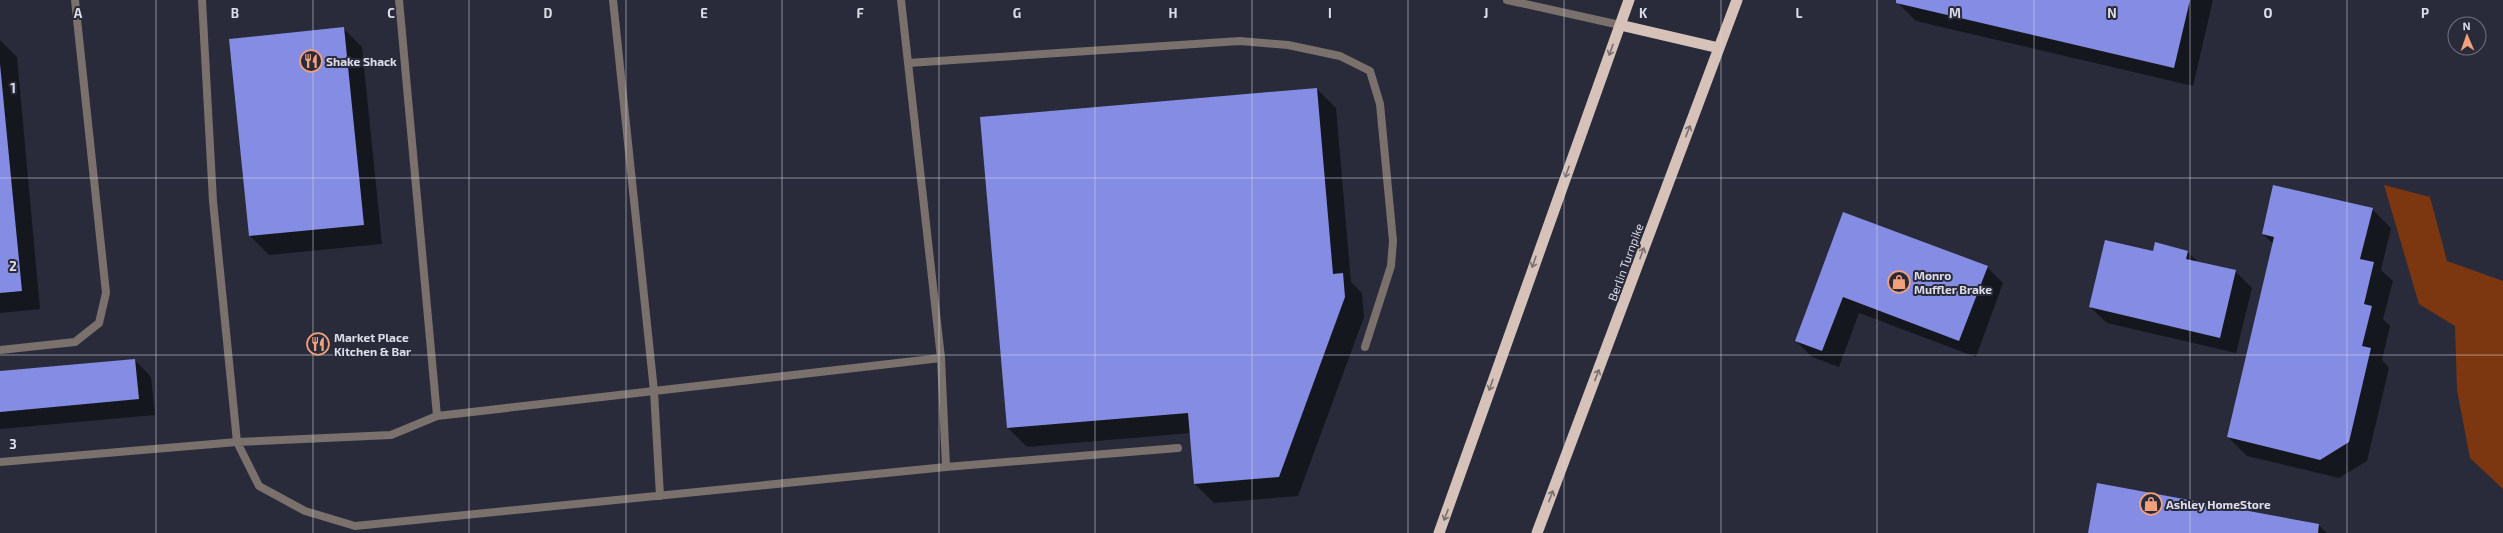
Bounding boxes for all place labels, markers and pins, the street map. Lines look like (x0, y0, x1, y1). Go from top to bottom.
restaurant icon: Shake Shack (298, 48, 324, 74)
place label: Shake Shack (326, 54, 397, 68)
place label: Monro Muffler Brake (1914, 268, 1992, 296)
shop icon: Monro Muffler Brake (1886, 269, 1912, 295)
place label: Market Place Kitchen & Bar (334, 330, 411, 358)
restaurant icon: Market Place Kitchen & Bar (305, 331, 331, 357)
shop icon: Ashley HomeStore (2138, 491, 2164, 517)
place label: Ashley HomeStore (2166, 497, 2271, 512)

